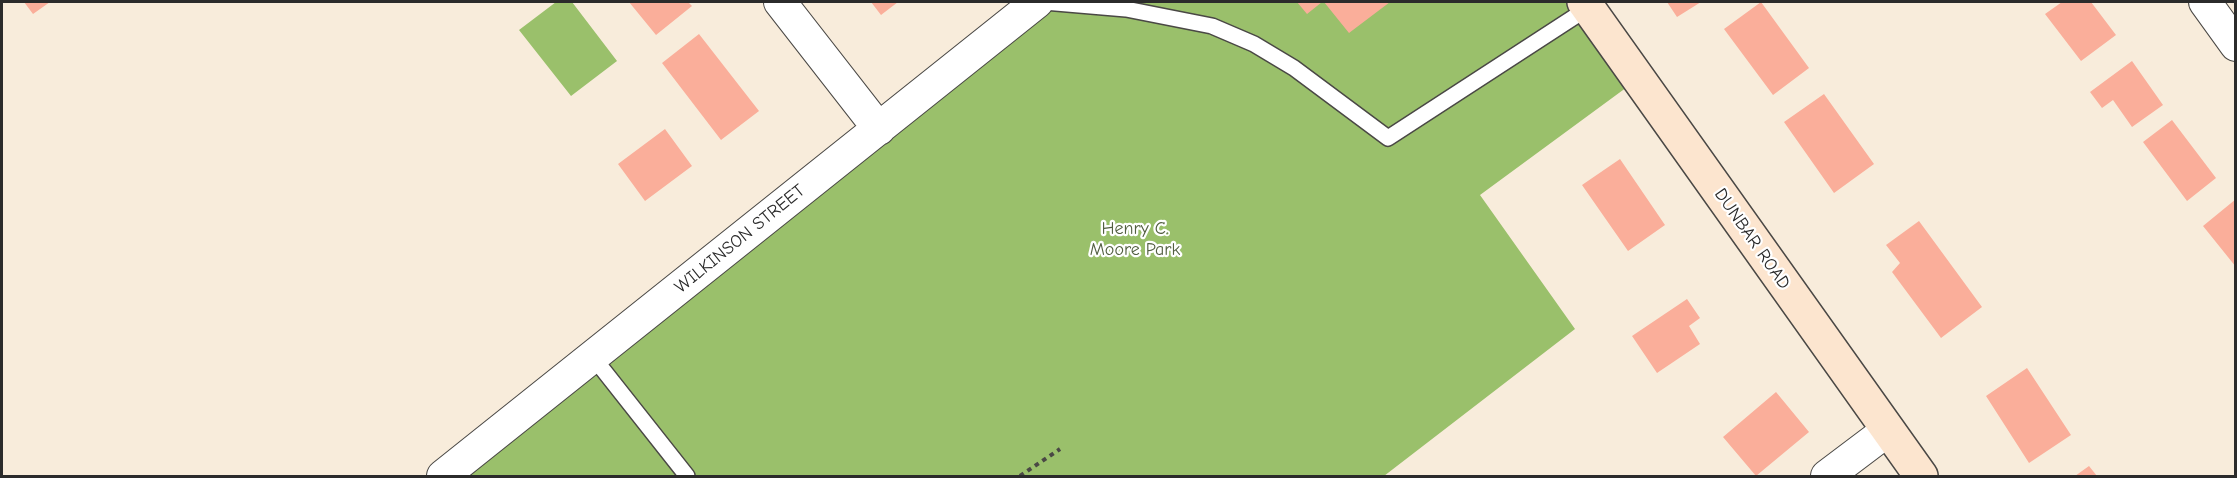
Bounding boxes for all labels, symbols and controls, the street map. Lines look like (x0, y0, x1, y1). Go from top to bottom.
street label: WILKINSON STREET (671, 180, 809, 298)
street label: DUNBAR ROAD (1709, 184, 1795, 294)
park label: Henry C. Moore Park (1090, 218, 1180, 260)

